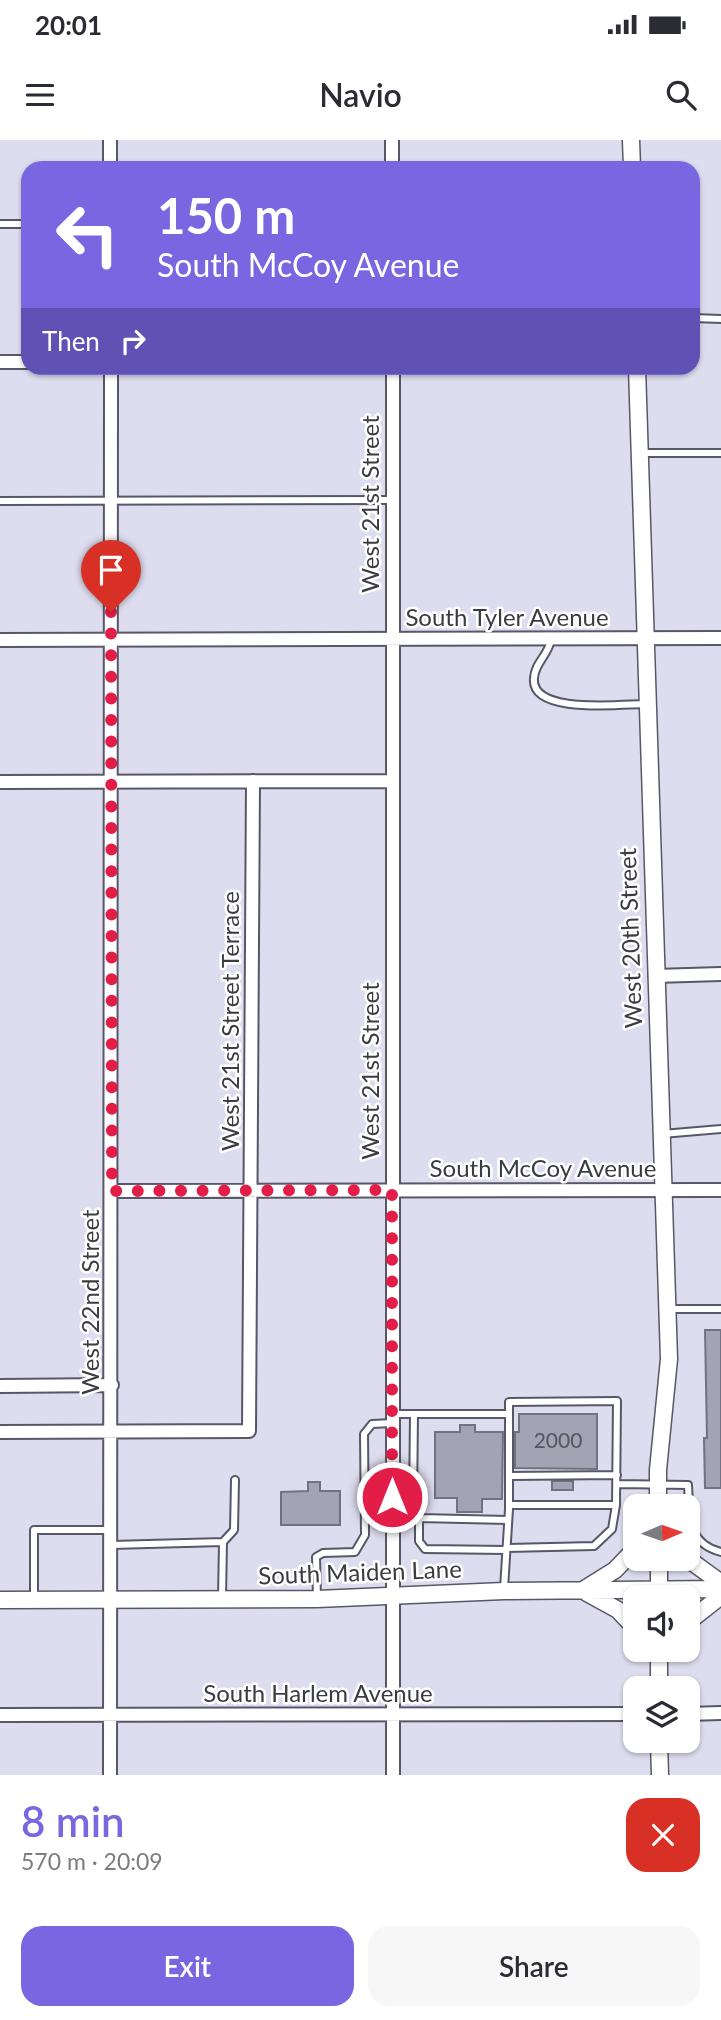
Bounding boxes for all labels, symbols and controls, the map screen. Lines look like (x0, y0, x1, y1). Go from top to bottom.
text: 20:01 (35, 9, 102, 41)
text: Navio (319, 75, 402, 114)
icon: menu (21, 76, 59, 114)
icon: search (662, 76, 700, 114)
text: 150 m (157, 186, 295, 244)
icon: left (42, 189, 133, 280)
text: South McCoy Avenue (157, 245, 459, 284)
icon: right (114, 322, 152, 360)
text: Then (42, 325, 100, 357)
street label: West 21st Street (355, 415, 384, 593)
pin (81, 540, 141, 612)
icon: arrive (92, 551, 130, 589)
street label: South Tyler Avenue (405, 602, 609, 631)
street label: West 20th Street (612, 847, 647, 1029)
street label: West 21st Street Terrace (215, 891, 244, 1151)
street label: West 21st Street (355, 982, 384, 1160)
street label: South McCoy Avenue (430, 1153, 656, 1182)
street label: West 22nd Street (75, 1209, 104, 1395)
house number: 2000 (534, 1427, 582, 1452)
position arrow (355, 1460, 429, 1534)
north arrow (623, 1494, 700, 1572)
map controls (623, 1494, 700, 1753)
street label: South Maiden Lane (258, 1553, 462, 1590)
button: sound (623, 1585, 700, 1662)
button: layers (623, 1676, 700, 1753)
street label: South Harlem Avenue (203, 1678, 433, 1707)
text: 8 min (21, 1796, 125, 1846)
button: close (626, 1798, 700, 1872)
text: 570 m · 20:09 (21, 1847, 163, 1875)
button: Exit (21, 1926, 354, 2006)
button: Share (368, 1926, 700, 2006)

